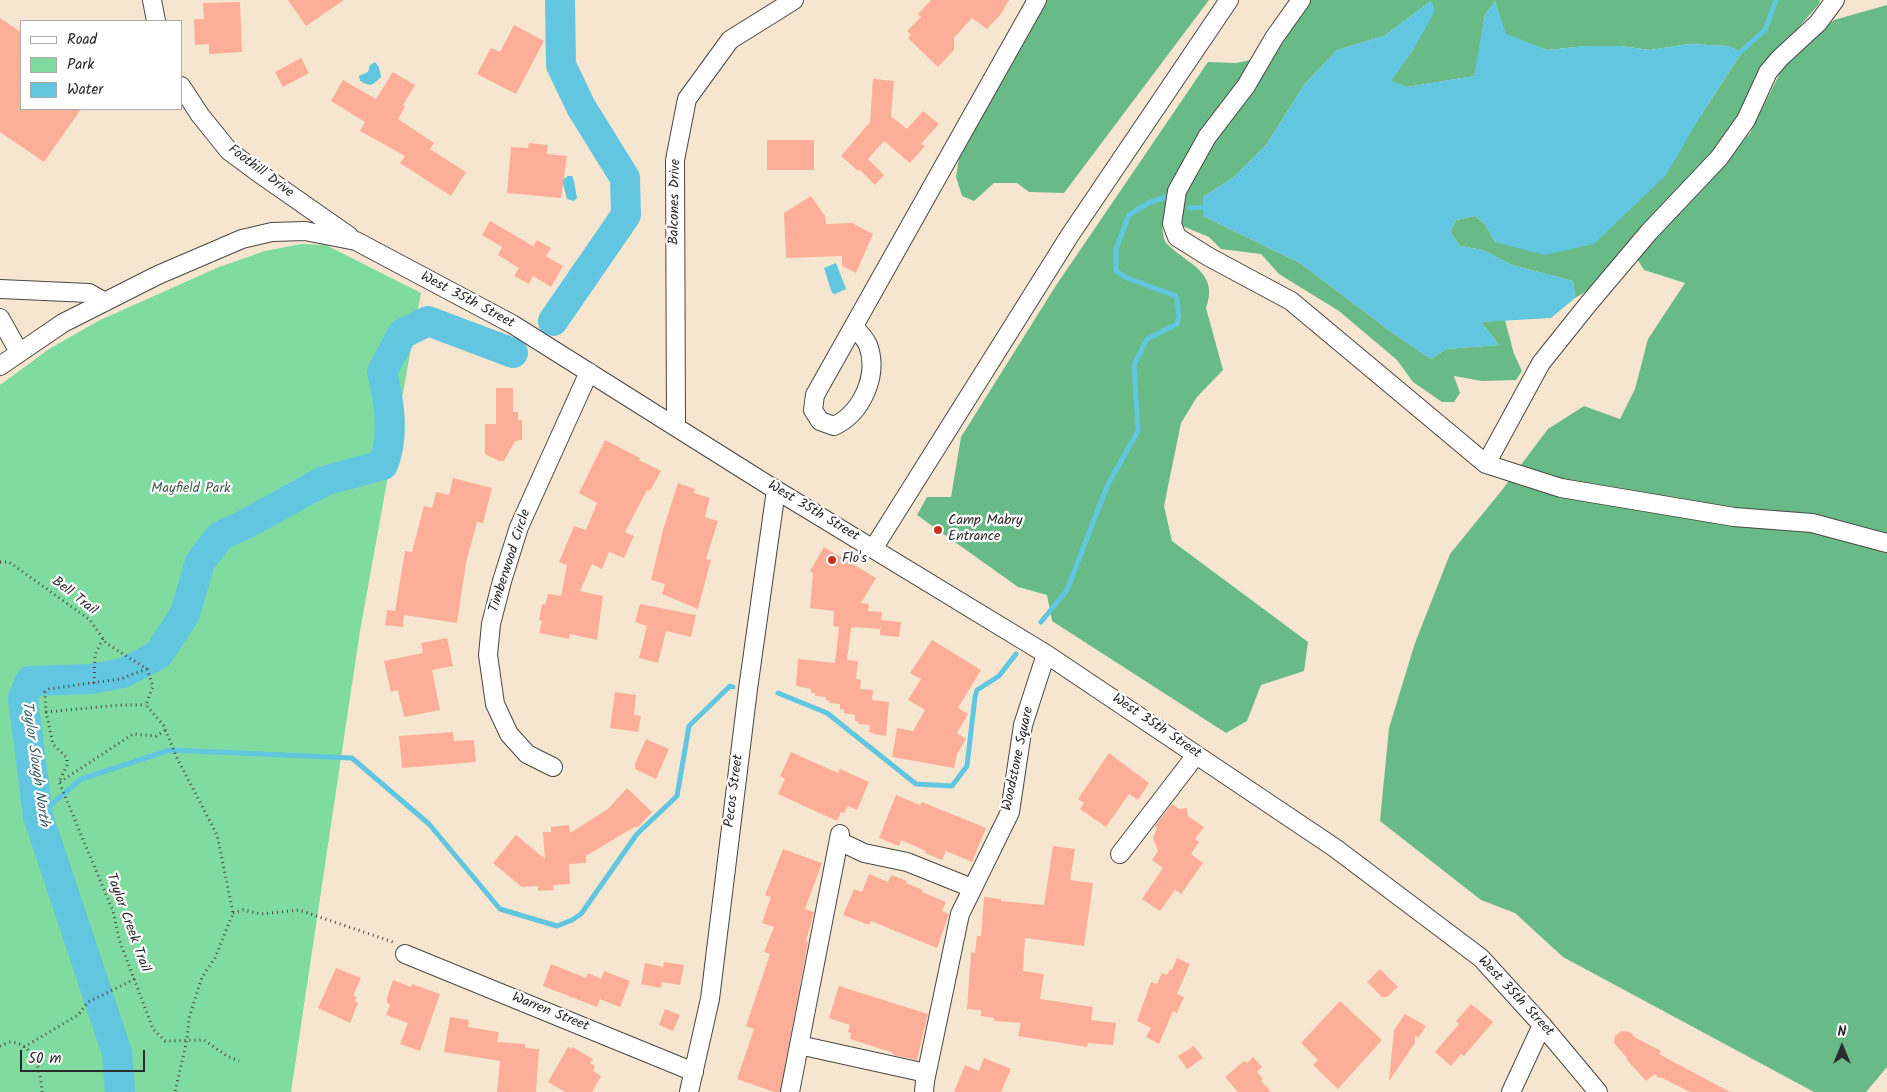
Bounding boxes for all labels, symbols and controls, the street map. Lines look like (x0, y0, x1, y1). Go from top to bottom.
legend (20, 20, 182, 110)
text: Road (67, 28, 97, 52)
text: Park (67, 53, 94, 77)
text: Water (67, 78, 103, 102)
street label: Foothill Drive (224, 142, 296, 202)
street label: Balcones Drive (667, 159, 685, 245)
street label: West 35th Street (417, 269, 517, 333)
street label: West 35th Street (764, 478, 862, 546)
park label: Mayfield Park (151, 482, 231, 498)
street label: Timberwood Circle (486, 507, 536, 615)
place label: Camp Mabry Entrance (948, 514, 1023, 546)
marker: Camp Mabry Entrance (932, 524, 944, 536)
place label: Flo's (842, 552, 867, 568)
marker: Flo's (826, 554, 838, 566)
street label: Bell Trail (48, 574, 100, 620)
street label: West 35th Street (1108, 691, 1204, 763)
water label: Taylor Slough North (16, 700, 52, 828)
street label: Woodstone Square (1000, 705, 1038, 813)
street label: Pecos Street (722, 753, 748, 829)
street label: Taylor Creek Trail (101, 871, 153, 975)
street label: West 35th Street (1473, 953, 1557, 1041)
street label: Warren Street (509, 990, 591, 1036)
text: N (1838, 1021, 1846, 1043)
north arrow (1817, 1022, 1867, 1072)
scale bar (22, 1040, 148, 1072)
text: 50 m (28, 1047, 62, 1071)

